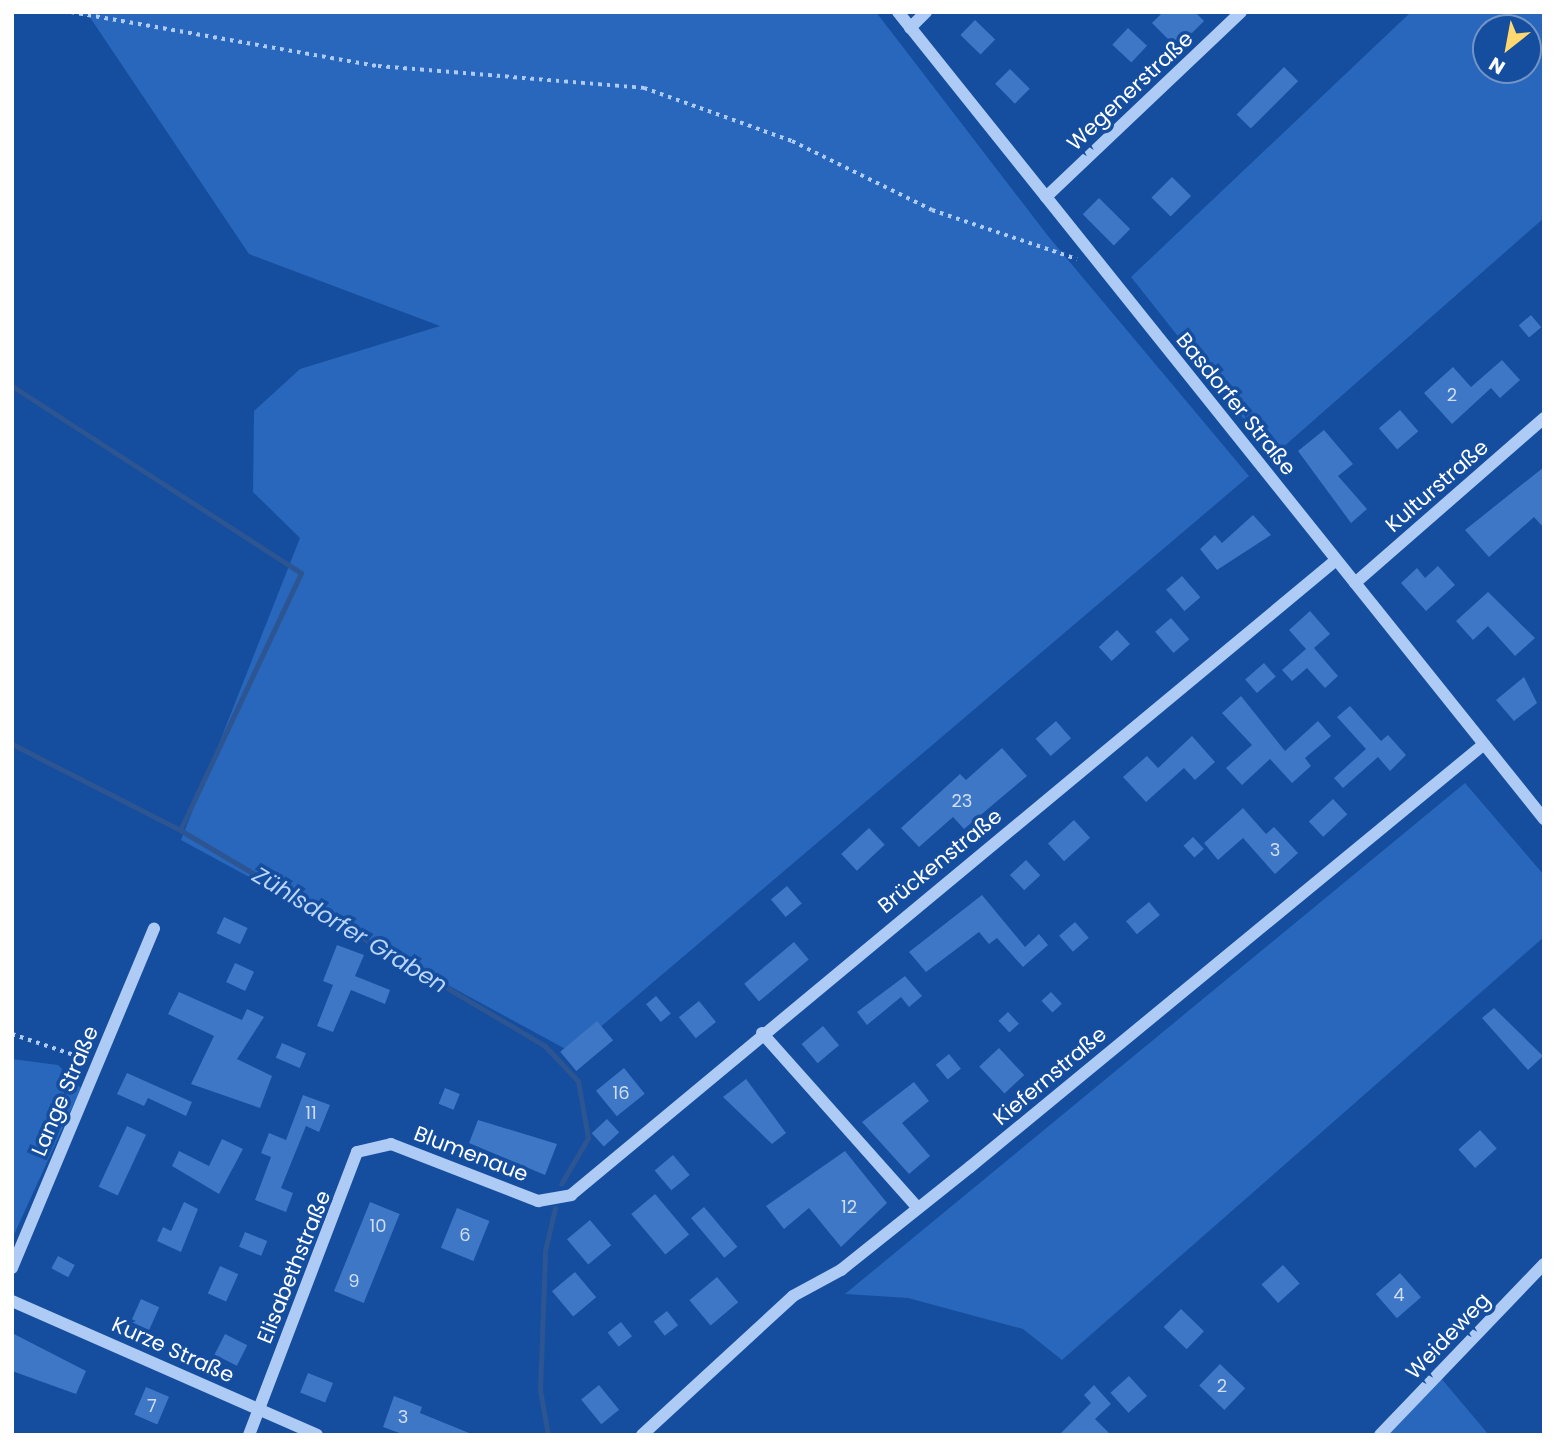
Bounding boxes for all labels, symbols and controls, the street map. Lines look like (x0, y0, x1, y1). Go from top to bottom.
north arrow (1472, 14, 1542, 84)
street label: Wegenerstraße (1062, 26, 1198, 156)
text: N (1484, 50, 1510, 81)
street label: Basdorfer Straße (1171, 328, 1301, 480)
house number: 2 (1447, 384, 1457, 406)
street label: Kulturstraße (1380, 434, 1494, 538)
house number: 23 (952, 790, 972, 812)
street label: Brückenstraße (873, 803, 1007, 919)
house number: 3 (1270, 839, 1280, 861)
water label: Zühlsdorfer Graben (248, 861, 452, 999)
street label: Kiefernstraße (988, 1021, 1112, 1131)
street label: Lange Straße (26, 1022, 104, 1160)
house number: 16 (612, 1082, 630, 1104)
house number: 11 (305, 1102, 317, 1124)
street label: Blumenaue (410, 1121, 532, 1187)
street label: Elisabethstraße (252, 1187, 336, 1347)
house number: 12 (841, 1196, 857, 1218)
house number: 10 (369, 1215, 387, 1237)
house number: 6 (459, 1224, 471, 1246)
house number: 9 (348, 1270, 360, 1292)
house number: 4 (1393, 1284, 1405, 1306)
street label: Weideweg (1401, 1288, 1495, 1384)
street label: Kurze Straße (108, 1312, 238, 1388)
house number: 2 (1217, 1375, 1227, 1397)
house number: 7 (147, 1395, 157, 1417)
house number: 3 (398, 1406, 408, 1428)

